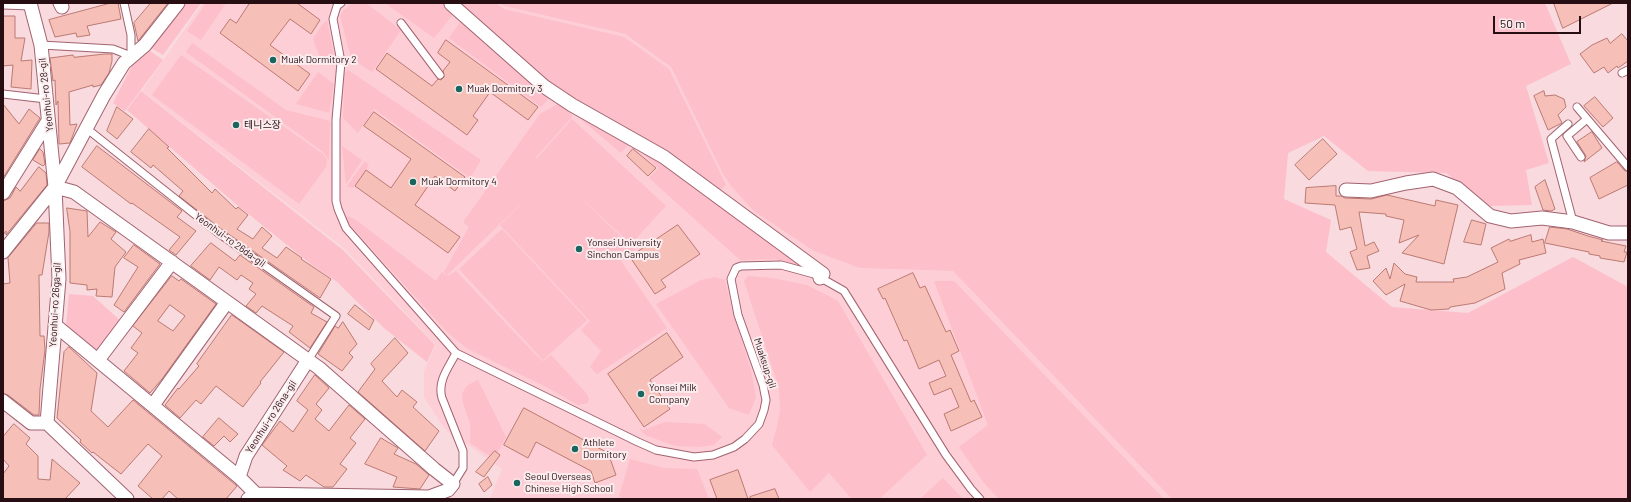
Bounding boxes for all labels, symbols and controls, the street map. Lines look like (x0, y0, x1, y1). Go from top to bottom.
scale bar (1495, 8, 1583, 34)
text: 50 m (1500, 16, 1525, 30)
place label: Muak Dormitory 2 (281, 54, 357, 66)
marker: Muak Dormitory 2 (268, 55, 278, 65)
street label: Yeonhui-ro 28-gil (36, 57, 56, 133)
place label: Muak Dormitory 3 (467, 83, 542, 95)
marker: Muak Dormitory 3 (454, 84, 464, 94)
place label: 테니스장 (244, 119, 281, 131)
marker: 테니스장 (231, 120, 241, 130)
place label: Muak Dormitory 4 (421, 176, 497, 188)
marker: Muak Dormitory 4 (408, 177, 418, 187)
street label: Yeonhui-ro 26da-gil (192, 210, 268, 270)
place label: Yonsei University Sinchon Campus (587, 237, 661, 260)
marker: Yonsei University Sinchon Campus (574, 244, 584, 254)
street label: Yeonhui-ro 26ga-gil (47, 262, 63, 348)
street label: Muaksup-gil (751, 336, 779, 390)
street label: Yeonhui-ro 26na-gil (243, 378, 299, 456)
place label: Yonsei Milk Company (649, 382, 697, 406)
marker: Yonsei Milk Company (636, 389, 646, 399)
place label: Athlete Dormitory (583, 437, 627, 460)
marker: Athlete Dormitory (570, 444, 580, 454)
place label: Seoul Overseas Chinese High School (525, 471, 613, 494)
marker: Seoul Overseas Chinese High School (512, 478, 522, 488)

